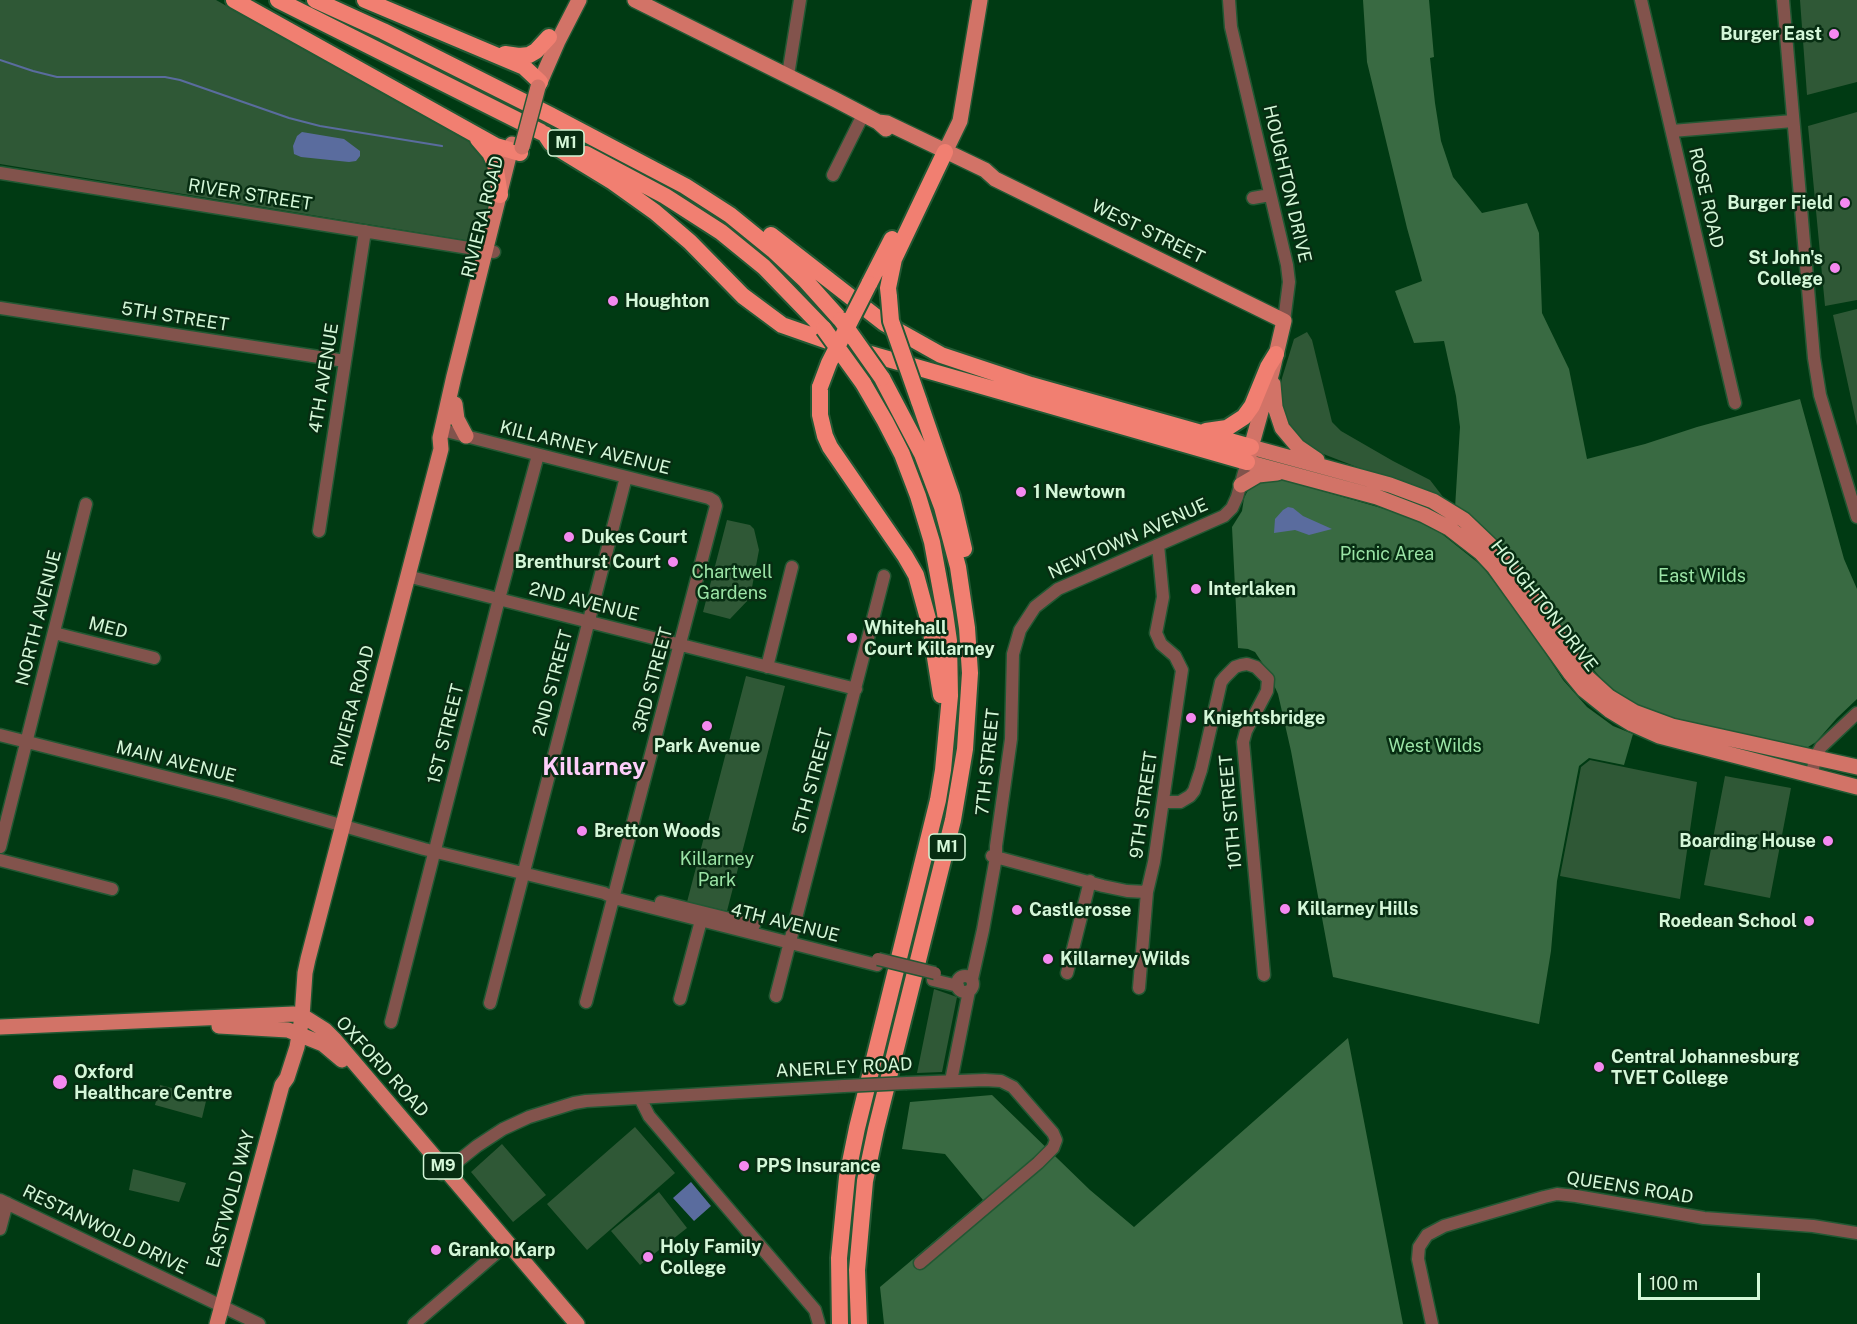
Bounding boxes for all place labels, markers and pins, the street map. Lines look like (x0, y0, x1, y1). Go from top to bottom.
place label: Burger East (1720, 23, 1822, 45)
marker: Burger East (1827, 27, 1841, 41)
place label: Burger Field (1727, 192, 1833, 214)
marker: Burger Field (1838, 196, 1852, 210)
place label: St John's College (1748, 247, 1823, 290)
marker: St John's College (1828, 261, 1842, 275)
place label: Houghton (625, 290, 709, 312)
marker: Houghton (606, 294, 620, 308)
place label: 1 Newtown (1033, 481, 1125, 503)
marker: 1 Newtown (1014, 485, 1028, 499)
place label: Dukes Court (581, 526, 687, 548)
marker: Dukes Court (562, 530, 576, 544)
place label: Brenthurst Court (514, 551, 661, 573)
marker: Brenthurst Court (666, 555, 680, 569)
place label: Interlaken (1208, 578, 1296, 600)
marker: Interlaken (1189, 582, 1203, 596)
place label: Whitehall Court Killarney (864, 617, 995, 660)
marker: Whitehall Court Killarney (845, 631, 859, 645)
place label: Knightsbridge (1203, 707, 1325, 729)
marker: Knightsbridge (1184, 711, 1198, 725)
marker: Park Avenue (700, 719, 714, 733)
place label: Park Avenue (654, 735, 760, 757)
place label: Bretton Woods (594, 820, 721, 842)
marker: Bretton Woods (575, 824, 589, 838)
place label: Boarding House (1679, 830, 1816, 852)
marker: Boarding House (1821, 834, 1835, 848)
place label: Killarney Hills (1297, 898, 1418, 920)
place label: Castlerosse (1029, 899, 1131, 921)
marker: Killarney Hills (1278, 902, 1292, 916)
marker: Castlerosse (1010, 903, 1024, 917)
place label: Roedean School (1658, 910, 1797, 932)
marker: Roedean School (1802, 914, 1816, 928)
place label: Killarney Wilds (1060, 948, 1190, 970)
marker: Killarney Wilds (1041, 952, 1055, 966)
place label: Central Johannesburg TVET College (1611, 1046, 1799, 1088)
marker: Central Johannesburg TVET College (1592, 1060, 1606, 1074)
place label: Oxford Healthcare Centre (74, 1061, 232, 1104)
marker: Oxford Healthcare Centre (51, 1073, 69, 1091)
place label: PPS Insurance (756, 1155, 881, 1177)
marker: PPS Insurance (737, 1159, 751, 1173)
place label: Holy Family College (660, 1236, 761, 1278)
place label: Granko Karp (448, 1239, 555, 1261)
marker: Granko Karp (429, 1243, 443, 1257)
marker: Holy Family College (641, 1250, 655, 1264)

